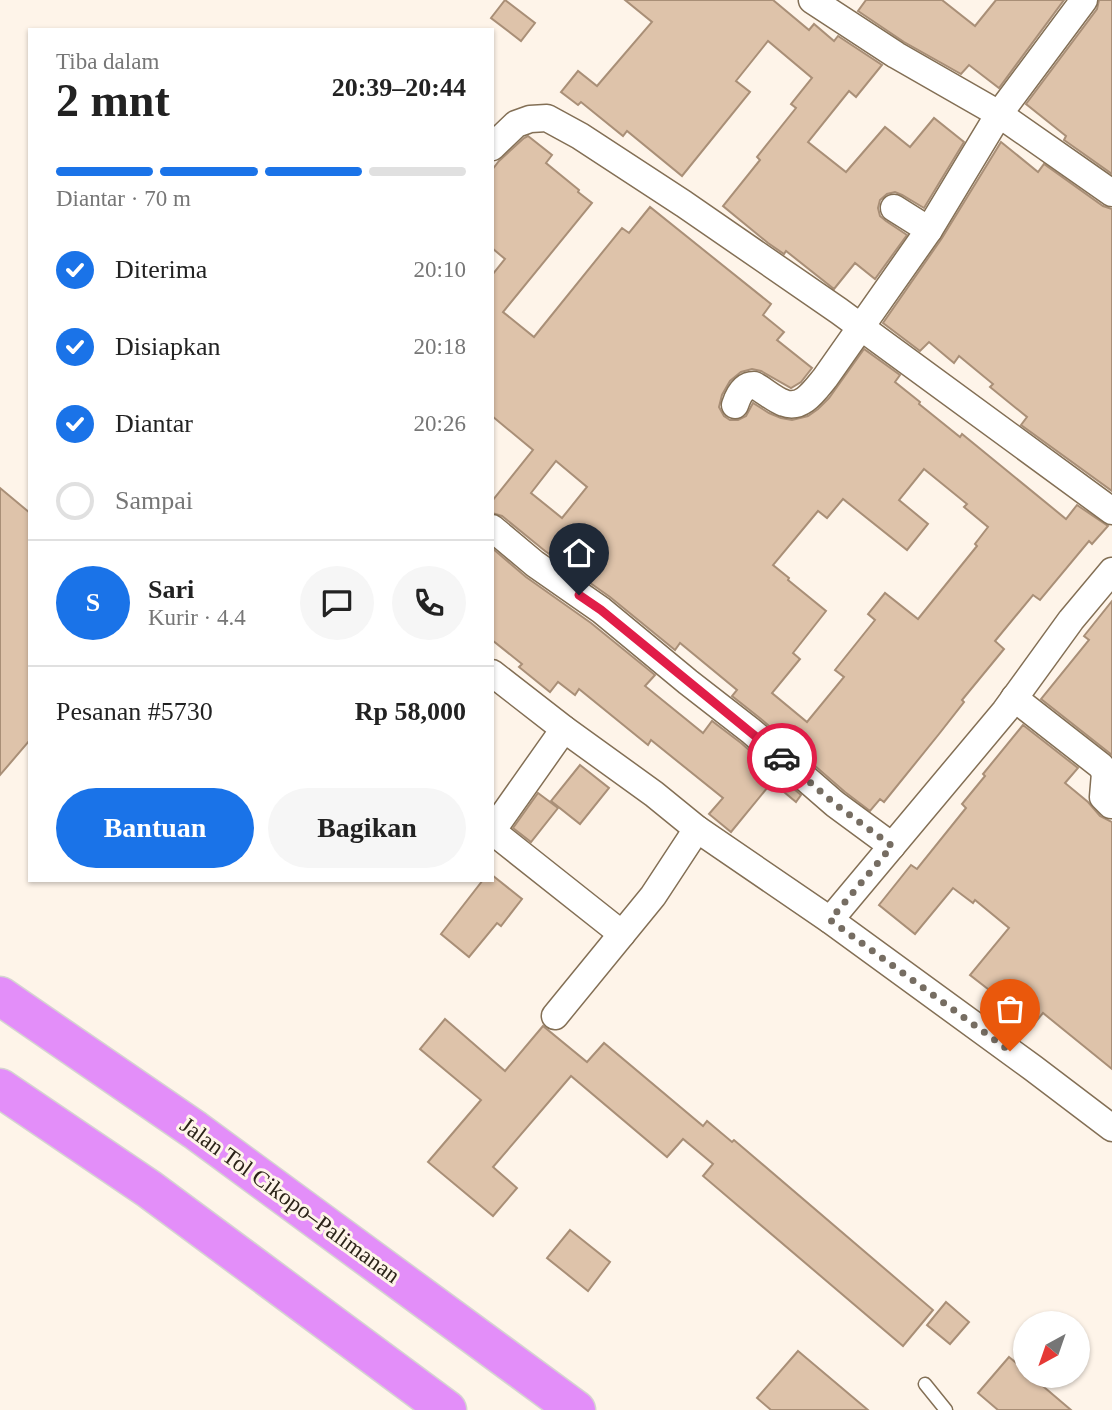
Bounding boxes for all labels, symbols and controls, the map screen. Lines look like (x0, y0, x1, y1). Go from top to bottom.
text: Tiba dalam (56, 49, 159, 74)
text: 20:39–20:44 (332, 73, 466, 102)
text: 2 mnt (56, 75, 170, 126)
text: Diantar · 70 m (56, 186, 191, 211)
icon: check (56, 251, 94, 289)
text: Diterima (115, 255, 207, 284)
text: 20:10 (414, 257, 466, 282)
icon: check (56, 328, 94, 366)
text: Disiapkan (115, 332, 220, 361)
text: 20:18 (414, 334, 466, 359)
icon: check (56, 405, 94, 443)
text: Diantar (115, 409, 193, 438)
text: 20:26 (414, 411, 466, 436)
text: Sampai (115, 486, 193, 515)
pin (549, 523, 609, 595)
icon: home (560, 534, 598, 572)
button: chat (300, 566, 374, 640)
button: phone (392, 566, 466, 640)
text: Sari (148, 575, 194, 604)
text: S (86, 588, 100, 617)
text: Kurir · 4.4 (148, 605, 246, 630)
text: Pesanan #5730 (56, 697, 213, 726)
text: Rp 58,000 (355, 697, 466, 726)
courier (747, 723, 817, 793)
icon: car (763, 739, 801, 777)
button: Bantuan (56, 788, 254, 868)
button: Bagikan (268, 788, 466, 868)
pin (980, 979, 1040, 1051)
icon: bag (991, 990, 1029, 1028)
street label: Jalan Tol Cikopo–Palimanan (175, 1112, 405, 1288)
north arrow (1013, 1311, 1090, 1388)
map controls (1013, 1311, 1090, 1388)

